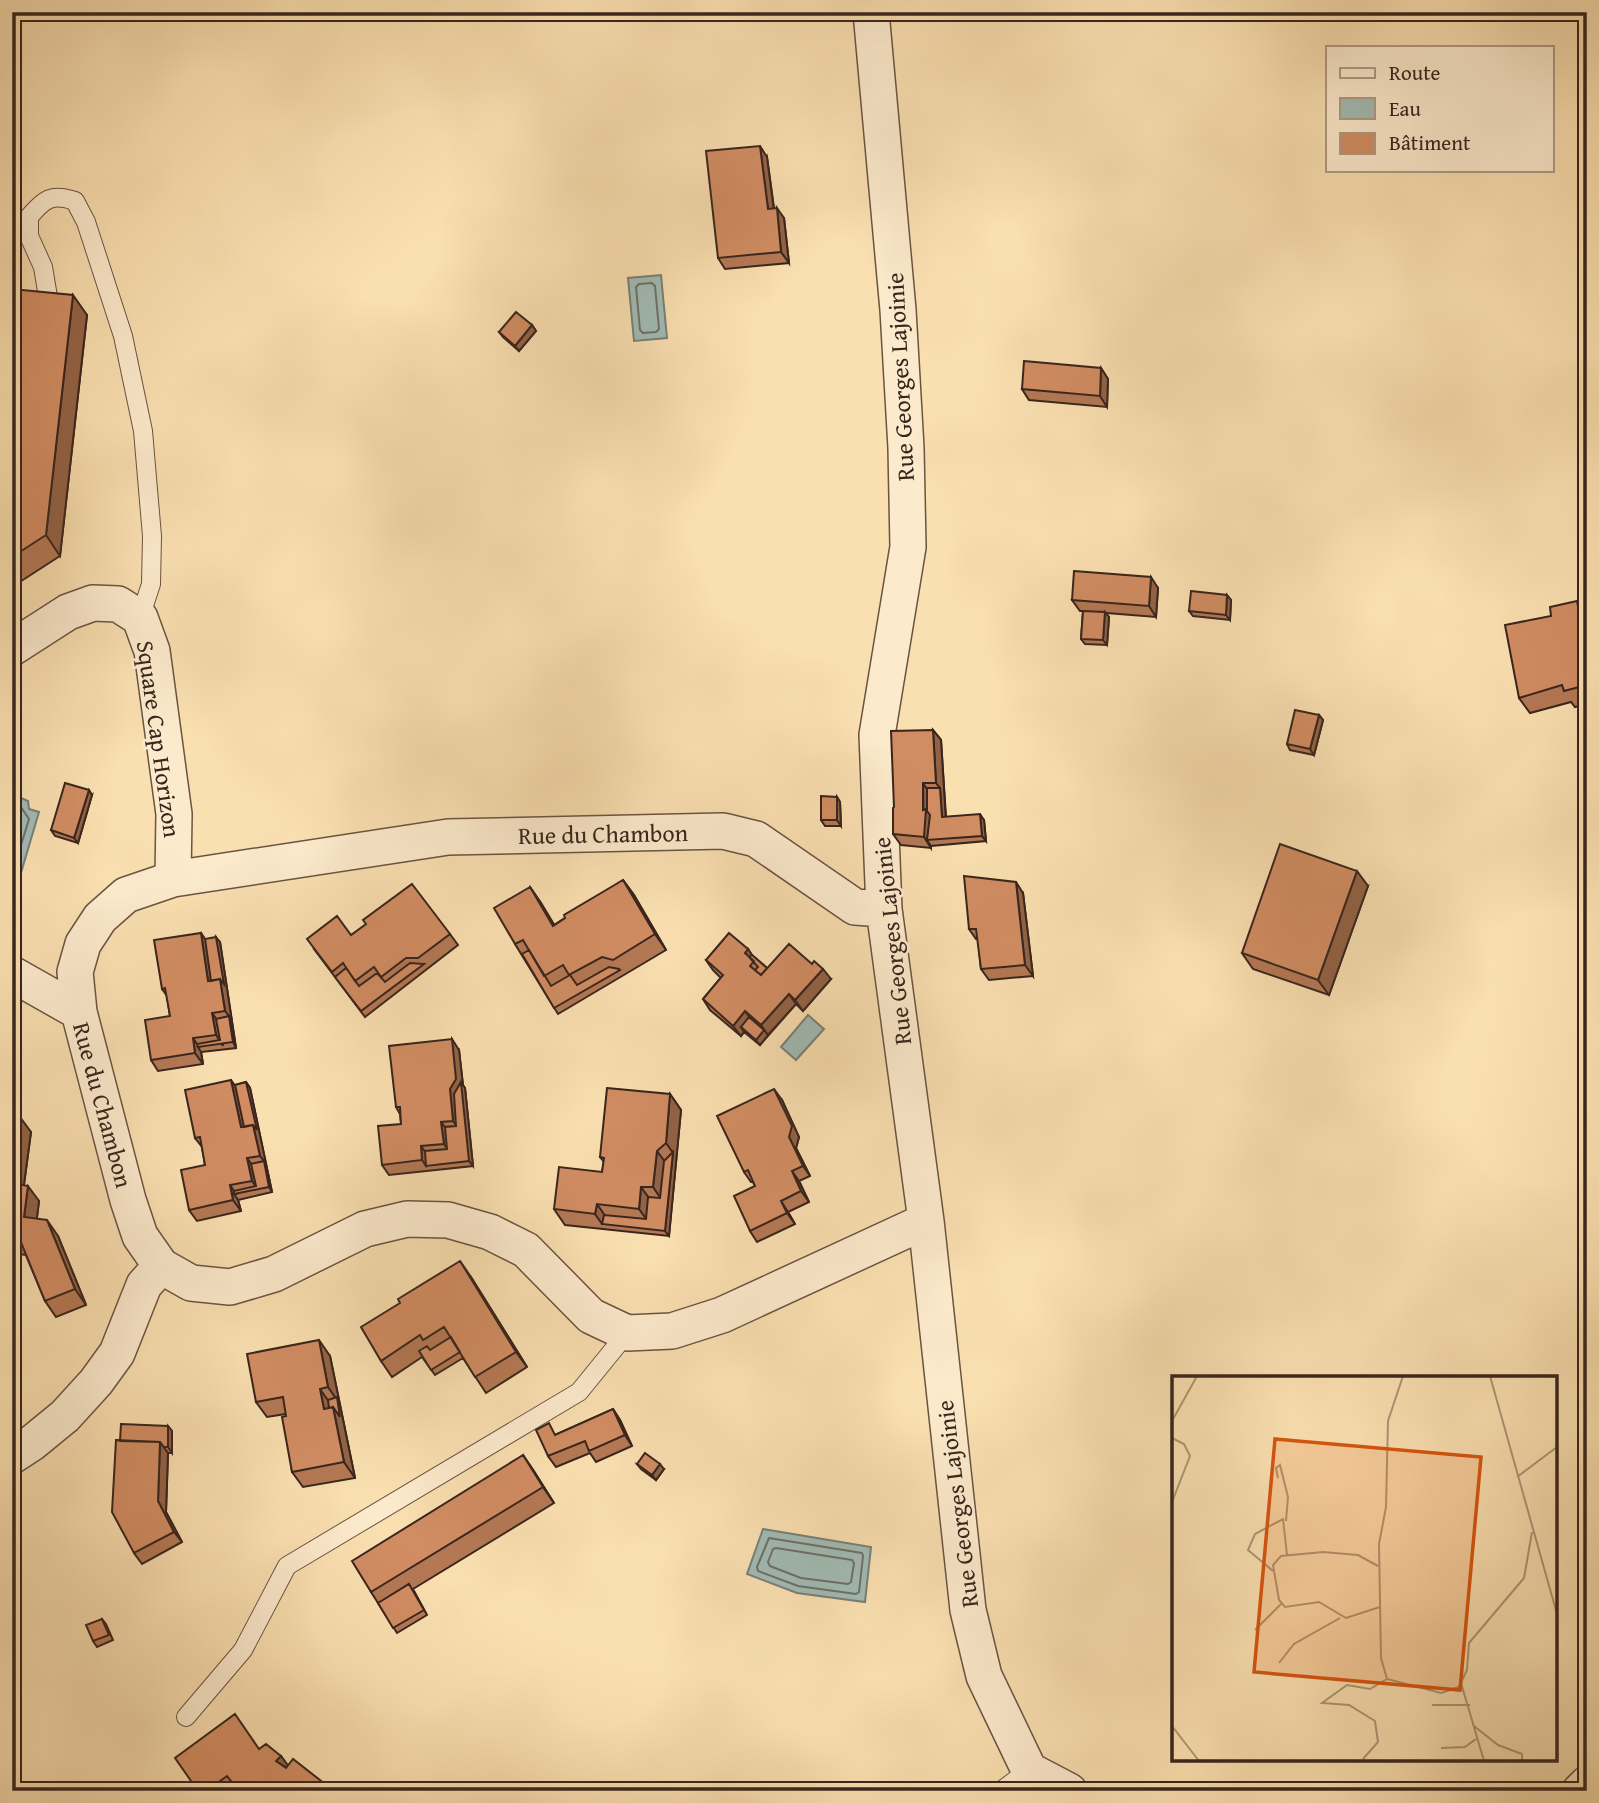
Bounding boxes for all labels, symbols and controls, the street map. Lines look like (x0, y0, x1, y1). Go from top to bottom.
legend (1326, 46, 1554, 172)
text: Route (1389, 57, 1441, 88)
text: Eau (1389, 93, 1422, 124)
text: Bâtiment (1389, 127, 1471, 158)
street label: Rue Georges Lajoinie (877, 272, 923, 482)
street label: Square Cap Horizon (128, 638, 190, 840)
street label: Rue du Chambon (518, 815, 689, 853)
street label: Rue Georges Lajoinie (864, 835, 920, 1047)
street label: Rue du Chambon (64, 1018, 142, 1192)
inset map (1172, 1376, 1557, 1761)
street label: Rue Georges Lajoinie (927, 1398, 987, 1610)

